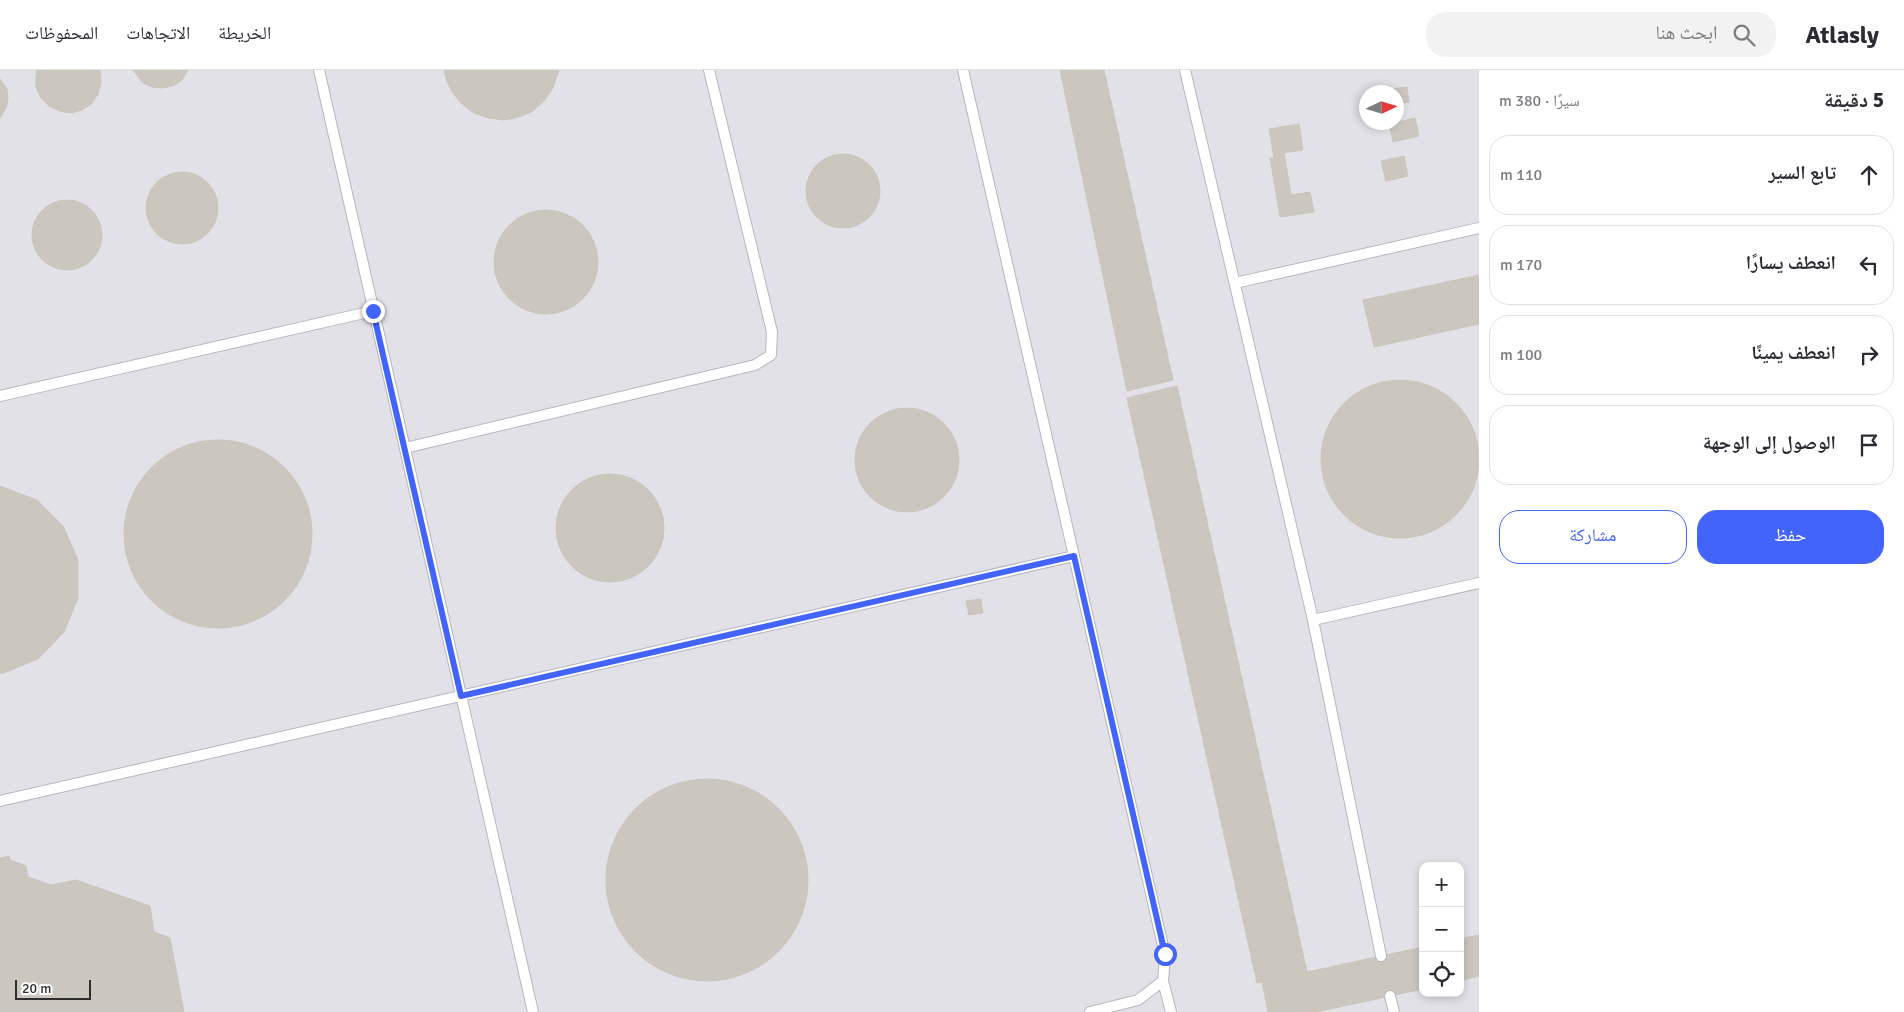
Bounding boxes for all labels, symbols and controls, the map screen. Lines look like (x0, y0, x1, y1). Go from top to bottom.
search box (1426, 12, 1776, 57)
text: Atlasly (1806, 20, 1879, 50)
text: ابحث هنا (1655, 21, 1718, 45)
icon: search (1730, 21, 1758, 49)
text: المحفوظات (25, 22, 98, 44)
text: الاتجاهات (126, 22, 190, 44)
text: الخريطة (218, 22, 271, 44)
north arrow (1359, 85, 1404, 130)
text: 5 دقيقة (1824, 87, 1884, 113)
text: سيرًا · 380 m (1499, 91, 1580, 111)
text: تابع السير (1768, 161, 1836, 185)
icon: ahead (1855, 161, 1883, 189)
text: 110 m (1500, 165, 1542, 185)
text: انعطف يسارًا (1746, 251, 1836, 275)
icon: left (1855, 251, 1883, 279)
text: 170 m (1500, 255, 1542, 275)
route end (362, 300, 385, 323)
text: انعطف يمينًا (1751, 341, 1836, 365)
icon: right (1855, 341, 1883, 369)
text: 100 m (1500, 345, 1542, 365)
text: الوصول إلى الوجهة (1703, 431, 1836, 455)
icon: arrive (1855, 431, 1883, 459)
button: مشاركة (1499, 510, 1687, 564)
button: حفظ (1697, 510, 1884, 564)
map controls (1419, 862, 1464, 997)
button: + (1419, 862, 1464, 907)
button: − (1419, 907, 1464, 952)
route start (1154, 943, 1177, 966)
button: locate (1419, 952, 1464, 997)
scale bar (15, 977, 91, 1000)
text: 20 m (22, 980, 51, 997)

